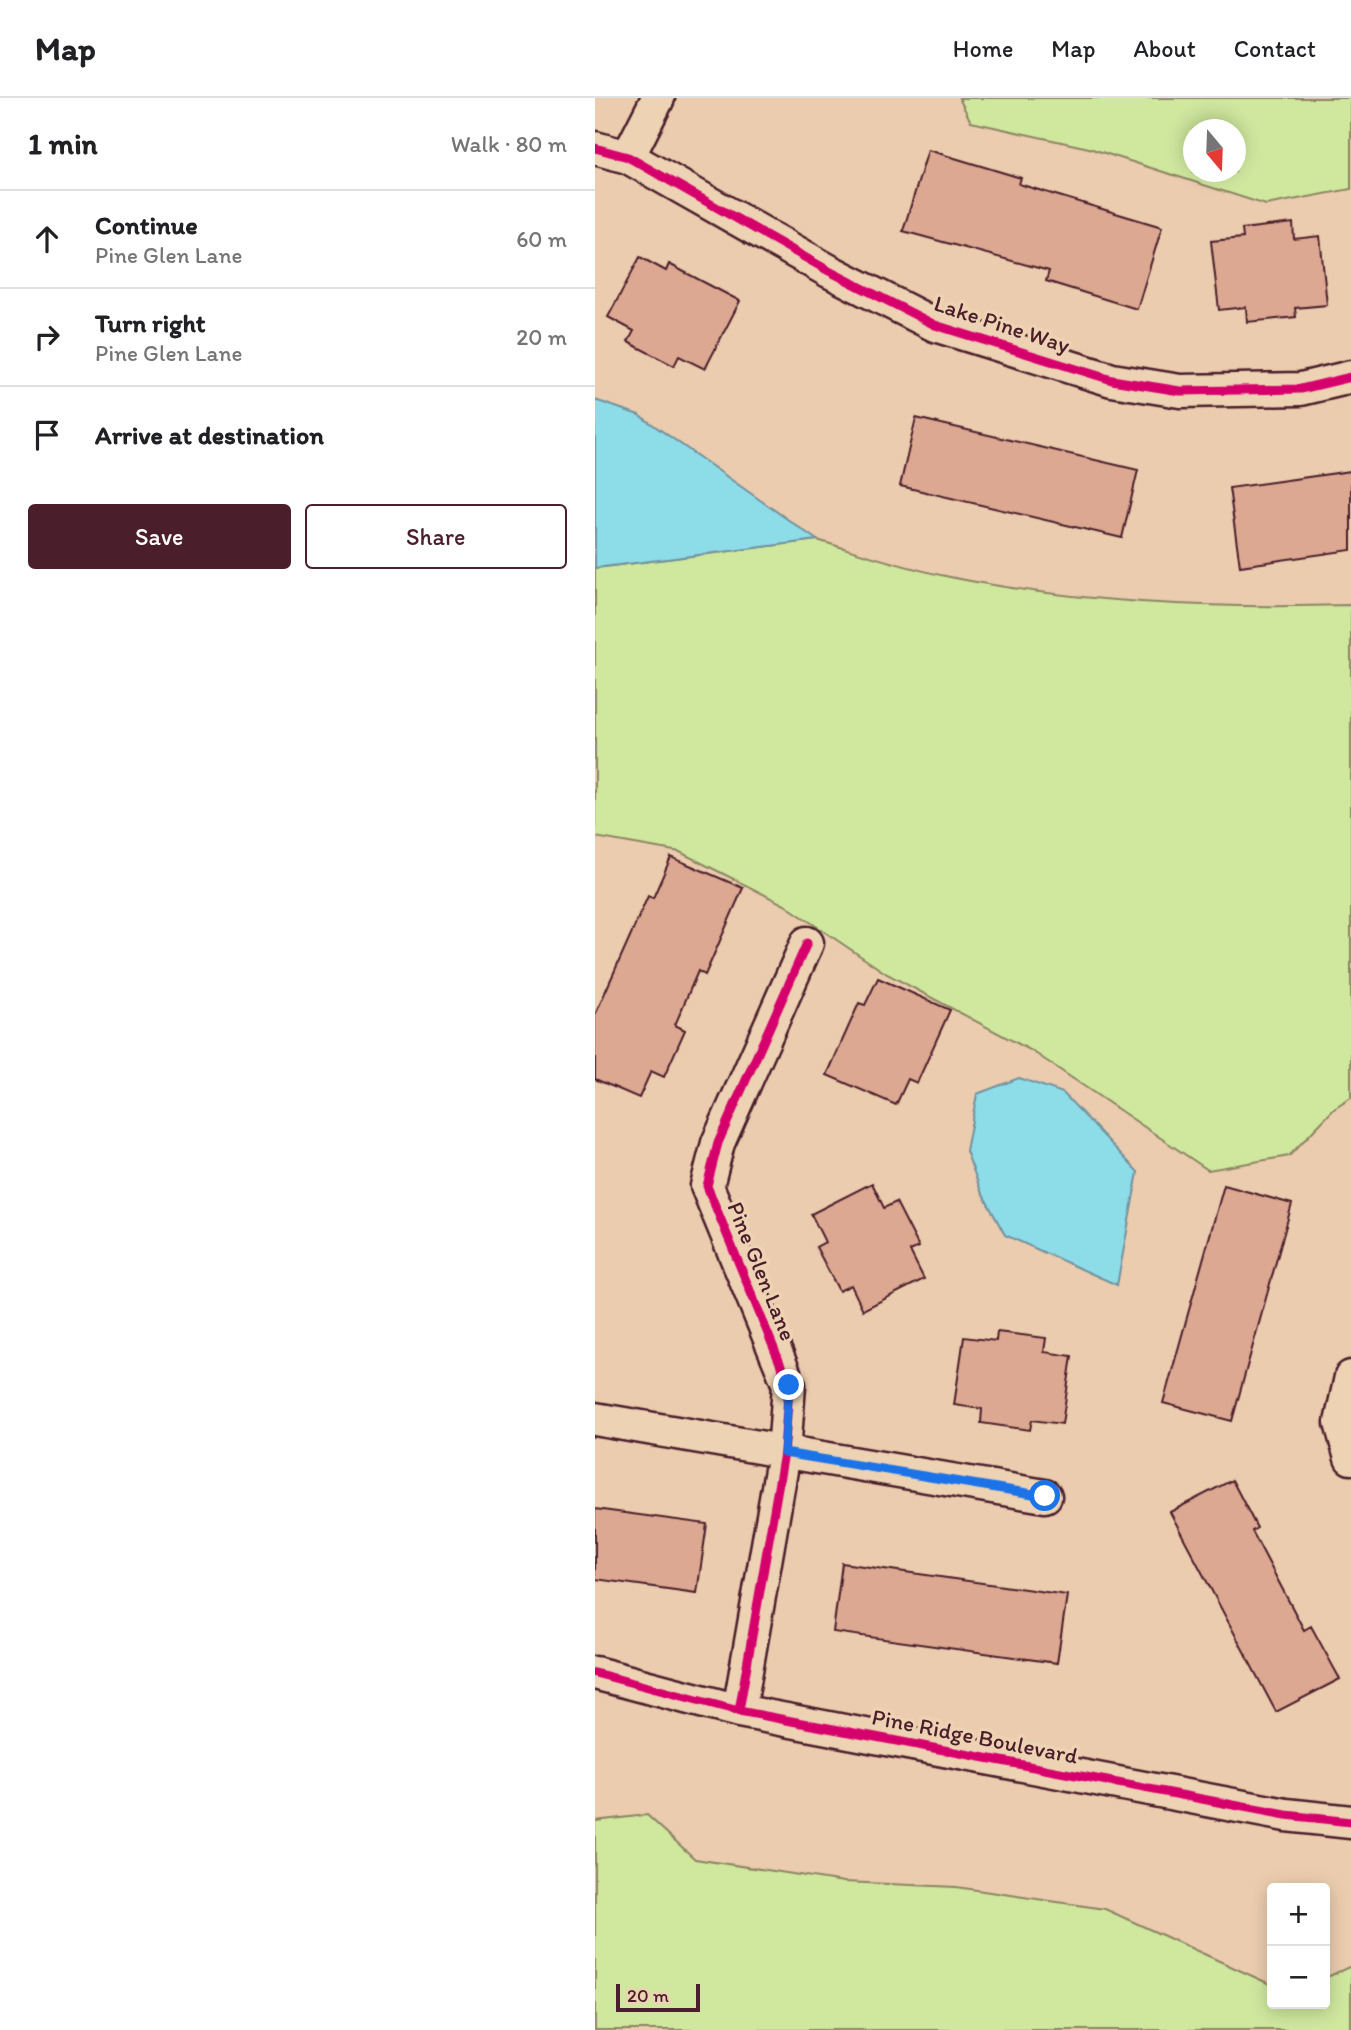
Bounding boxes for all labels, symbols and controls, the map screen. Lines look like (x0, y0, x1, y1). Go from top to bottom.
text: Map (35, 29, 96, 68)
text: Home (953, 34, 1013, 63)
text: Map (1051, 34, 1095, 63)
text: About (1133, 34, 1196, 63)
text: Contact (1234, 34, 1316, 63)
north arrow (1183, 119, 1246, 182)
text: 1 min (28, 125, 98, 162)
text: Walk · 80 m (451, 130, 567, 158)
text: Continue (95, 209, 198, 241)
icon: ahead (28, 220, 66, 258)
text: 60 m (516, 225, 567, 253)
text: Pine Glen Lane (95, 241, 242, 269)
street label: Lake Pine Way (931, 289, 1073, 359)
text: Turn right (95, 307, 206, 339)
icon: right (28, 318, 66, 356)
text: 20 m (516, 323, 567, 351)
text: Pine Glen Lane (95, 339, 242, 367)
icon: arrive (28, 416, 66, 454)
text: Arrive at destination (95, 419, 324, 451)
button: Save (28, 504, 291, 569)
button: Share (305, 504, 567, 569)
street label: Pine Glen Lane (721, 1197, 803, 1345)
route end (773, 1369, 804, 1400)
route start (1029, 1480, 1060, 1511)
street label: Pine Ridge Boulevard (870, 1702, 1081, 1770)
map controls (1267, 1883, 1330, 2009)
button: + (1267, 1883, 1330, 1946)
button: − (1267, 1946, 1330, 2009)
scale bar (616, 1981, 700, 2013)
text: 20 m (627, 1984, 669, 2007)

